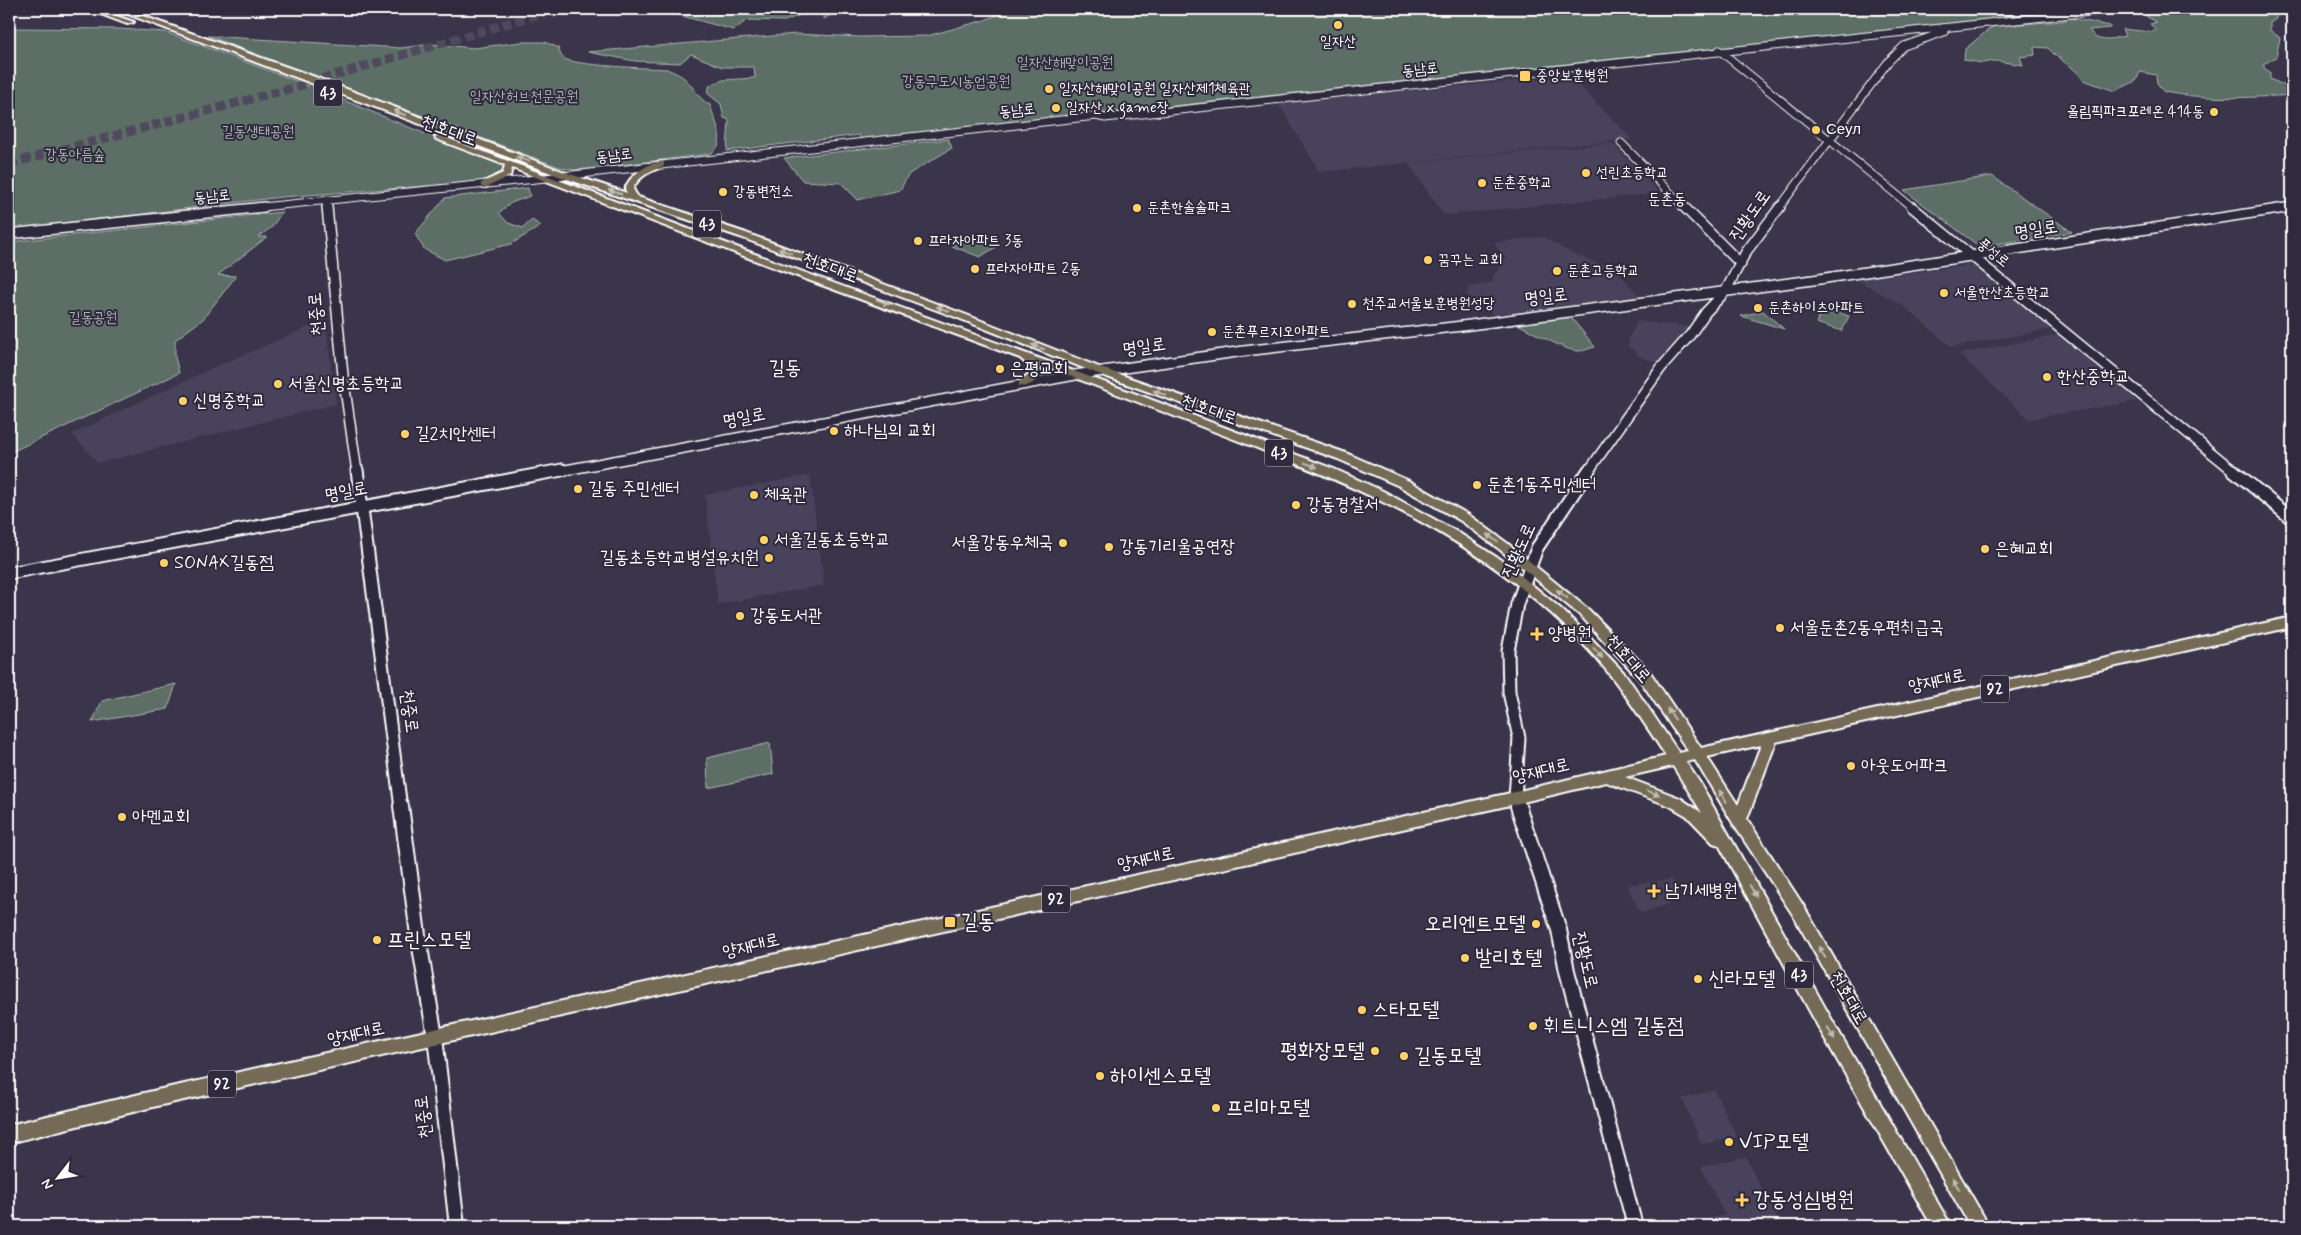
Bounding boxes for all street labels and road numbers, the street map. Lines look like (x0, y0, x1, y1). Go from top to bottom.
street label: 동남로 (1401, 58, 1439, 82)
road number: 43 (314, 80, 342, 106)
street label: 동남로 (998, 99, 1036, 123)
street label: 천호대로 (418, 110, 480, 152)
street label: 동남로 (595, 144, 633, 168)
street label: 동남로 (193, 185, 231, 209)
street label: 진황도로 (1724, 185, 1776, 247)
road number: 43 (693, 210, 721, 238)
street label: 명일로 (2013, 215, 2059, 245)
street label: 풍성로 (1973, 234, 2013, 272)
street label: 천호대로 (799, 247, 861, 289)
street label: 명일로 (1523, 282, 1569, 312)
street label: 천중로 (303, 291, 331, 337)
street label: 명일로 (1121, 332, 1167, 362)
street label: 천호대로 (1178, 389, 1240, 431)
street label: 명일로 (720, 402, 768, 434)
road number: 43 (1265, 439, 1293, 466)
street label: 명일로 (322, 476, 370, 508)
street label: 진황도로 (1496, 520, 1542, 582)
street label: 천호대로 (1600, 629, 1656, 689)
street label: 양재대로 (1906, 663, 1968, 699)
road number: 92 (1981, 676, 2009, 702)
street label: 천중로 (394, 688, 424, 734)
street label: 양재대로 (1510, 753, 1572, 789)
street label: 양재대로 (1115, 841, 1177, 877)
road number: 92 (1042, 886, 1070, 912)
street label: 양재대로 (720, 928, 782, 964)
street label: 진황도로 (1567, 929, 1603, 991)
road number: 43 (1785, 962, 1813, 988)
street label: 천호대로 (1823, 967, 1873, 1029)
street label: 양재대로 (325, 1016, 387, 1052)
road number: 92 (208, 1070, 236, 1098)
street label: 천중로 (409, 1094, 439, 1140)

